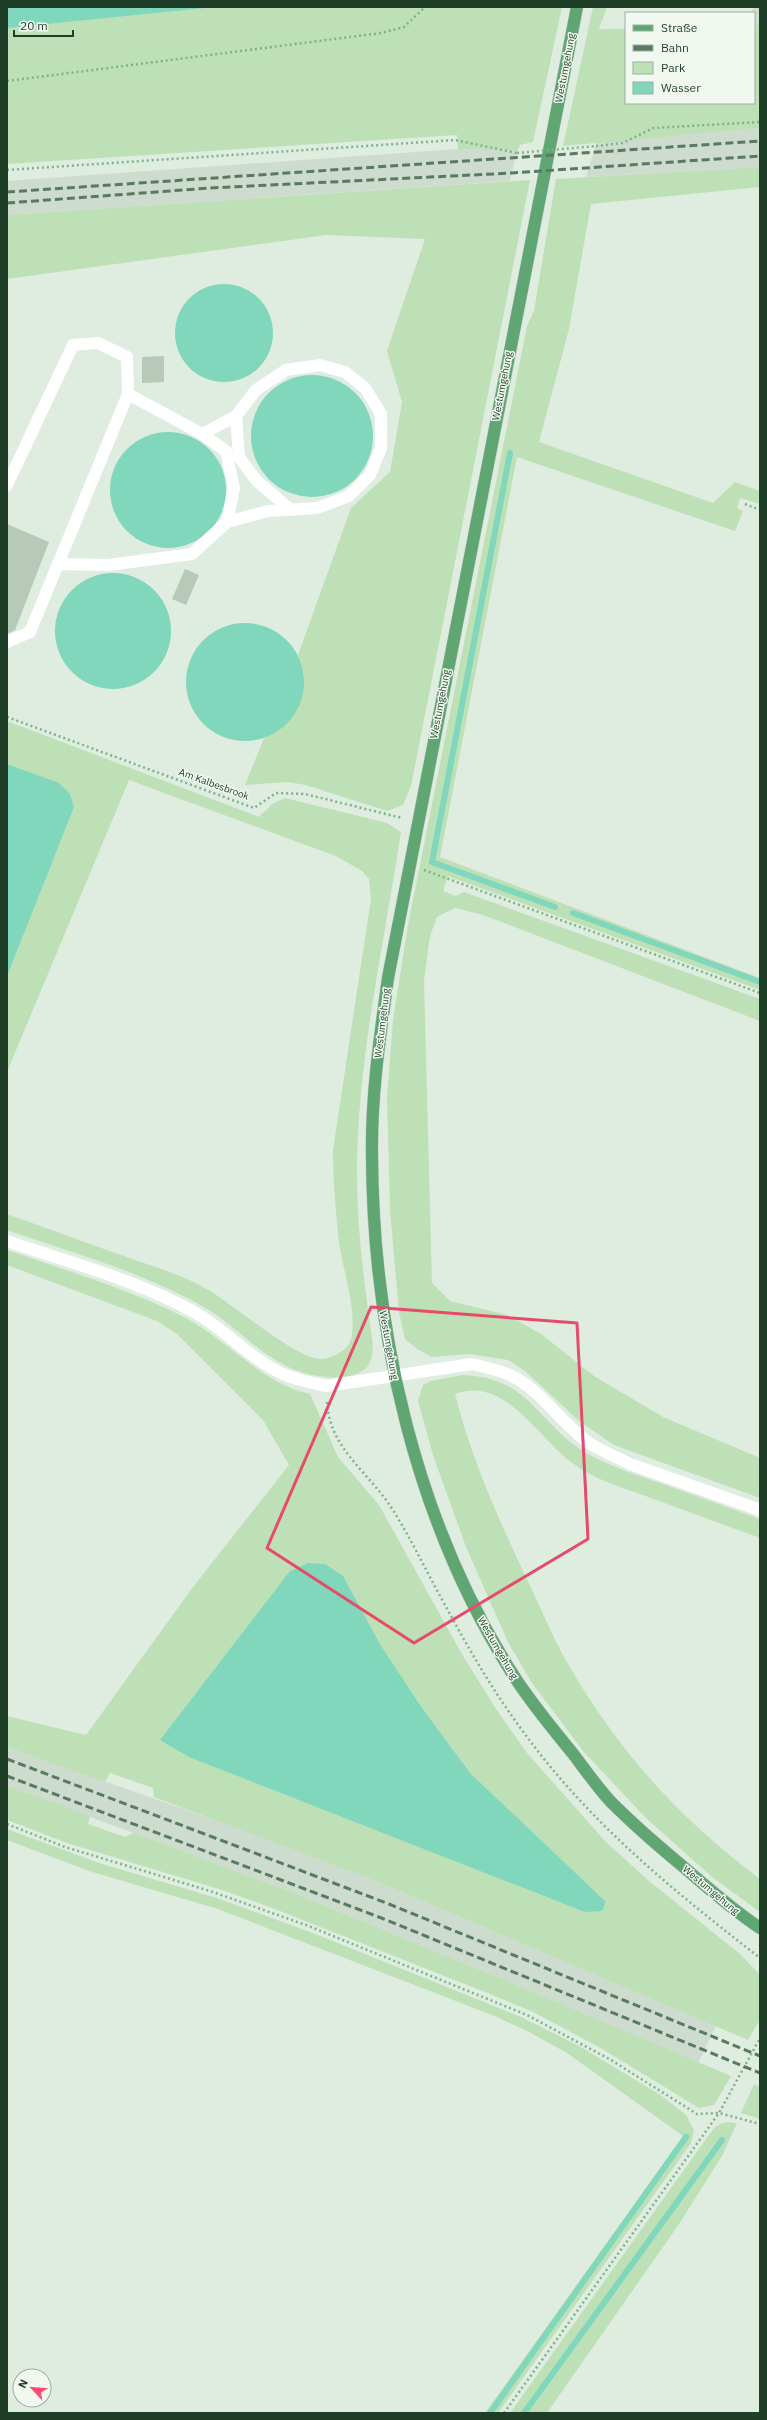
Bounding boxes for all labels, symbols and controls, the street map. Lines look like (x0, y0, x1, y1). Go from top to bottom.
scale bar (14, 12, 73, 38)
legend (625, 12, 755, 104)
text: 20 m (20, 18, 48, 33)
text: Straße (661, 20, 698, 35)
street label: Westumgehung (552, 32, 578, 104)
text: Bahn (661, 40, 689, 55)
text: Park (661, 60, 686, 75)
text: Wasser (661, 80, 701, 95)
street label: Westumgehung (489, 350, 515, 422)
street label: Westumgehung (427, 668, 453, 740)
street label: Am Kalbesbrook (177, 765, 252, 803)
street label: Westumgehung (371, 987, 393, 1059)
street label: Westumgehung (377, 1309, 402, 1381)
street label: Westumgehung (475, 1614, 521, 1682)
street label: Westumgehung (680, 1863, 743, 1918)
north arrow (12, 2368, 52, 2408)
text: N (15, 2377, 31, 2390)

